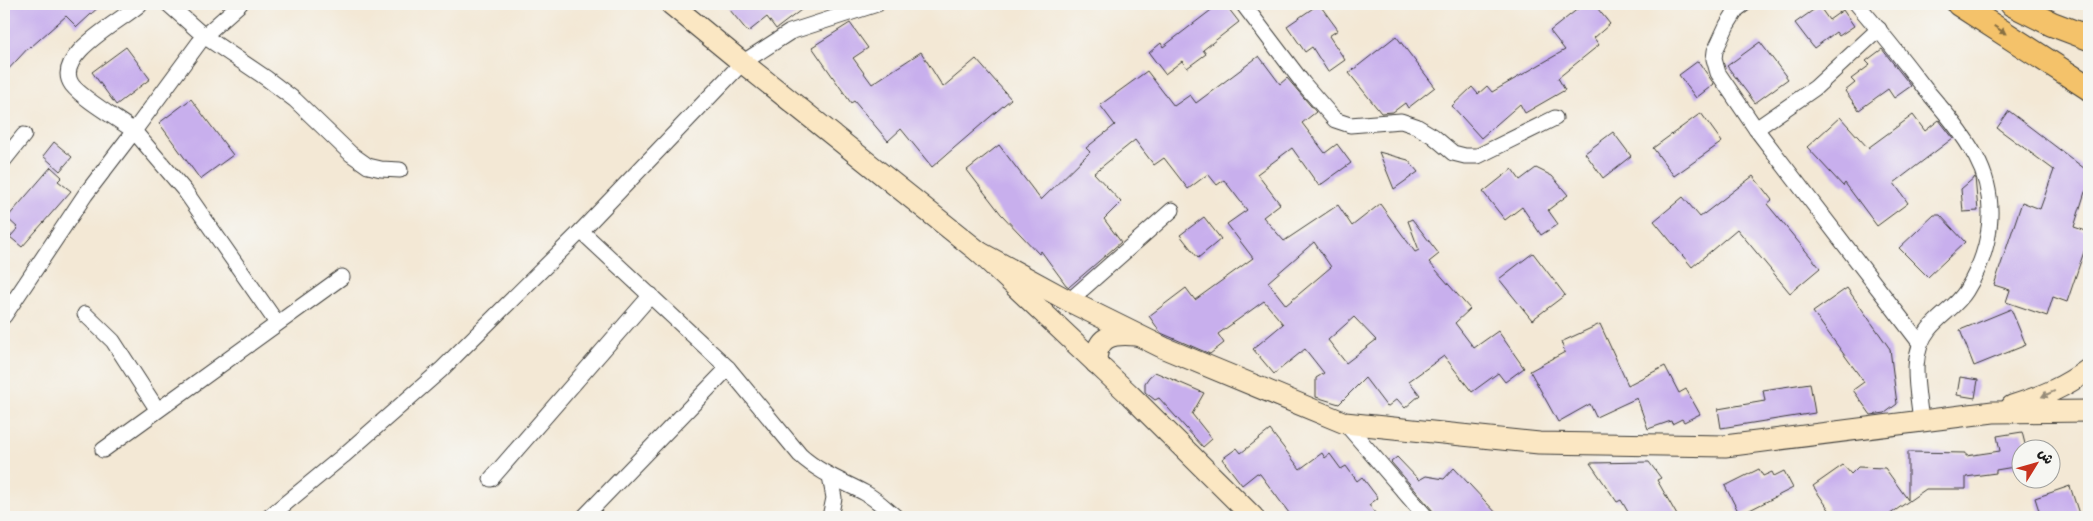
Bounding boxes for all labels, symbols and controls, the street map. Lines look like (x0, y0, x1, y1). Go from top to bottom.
one-way arrow (1993, 26, 2006, 35)
one-way arrow (2041, 391, 2055, 399)
north arrow (2010, 438, 2060, 488)
text: ش (2035, 444, 2059, 468)

